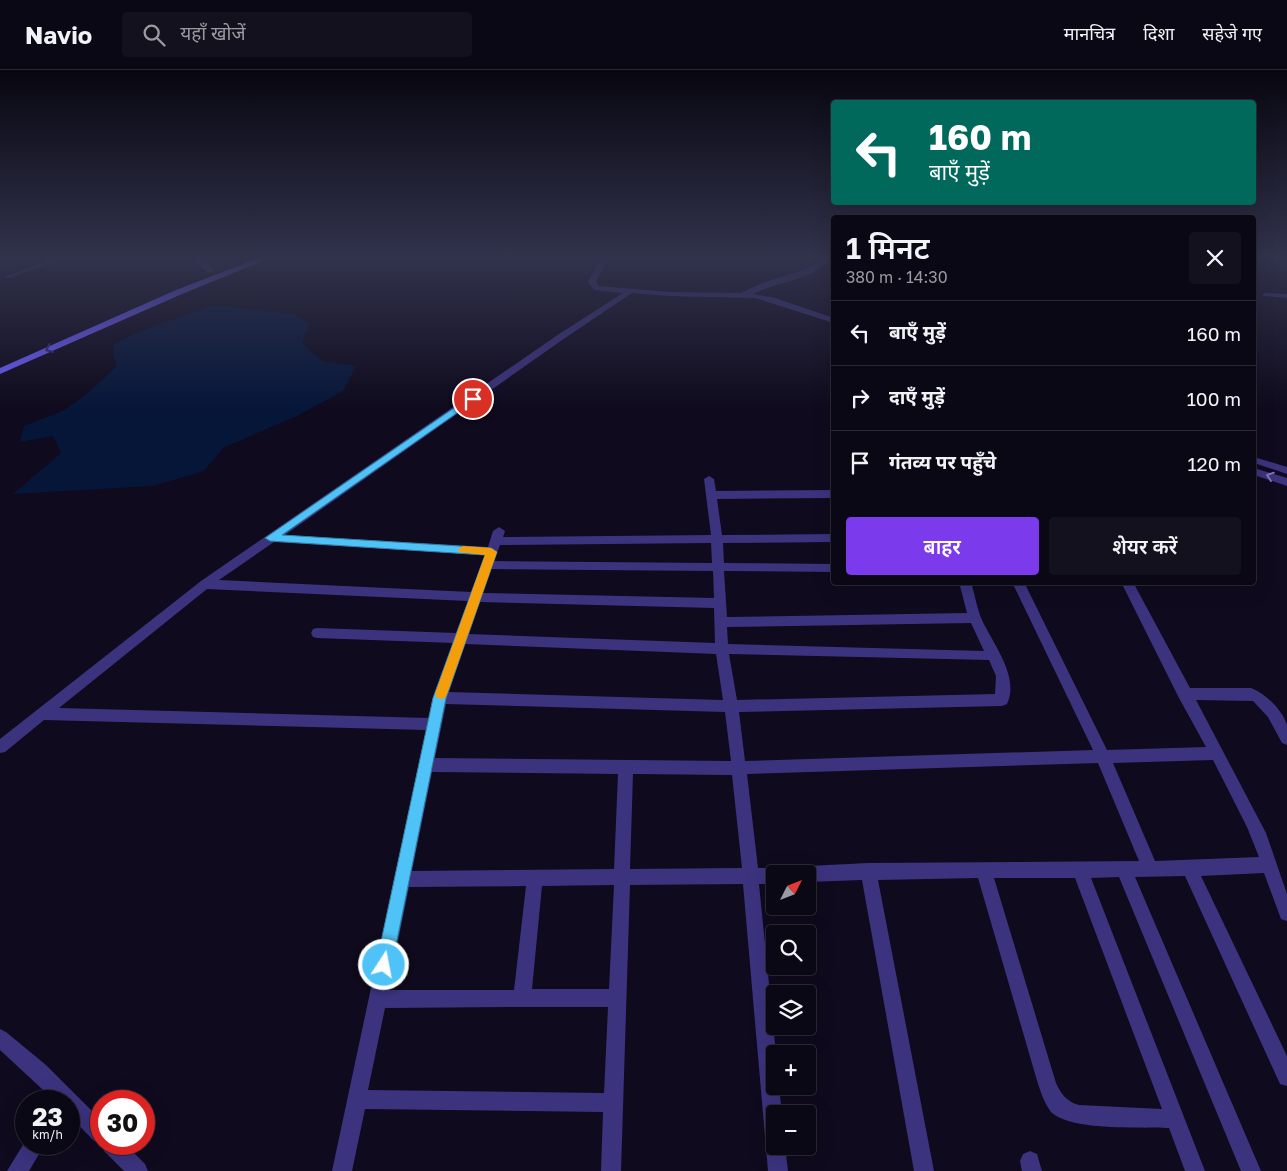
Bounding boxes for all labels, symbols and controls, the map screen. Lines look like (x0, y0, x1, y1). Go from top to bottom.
search box (122, 12, 472, 57)
text: Navio (25, 20, 92, 49)
icon: search (140, 21, 168, 49)
text: यहाँ खोजें (180, 21, 246, 44)
text: मानचित्र (1064, 22, 1115, 44)
text: दिशा (1143, 22, 1174, 44)
text: सहेजे गए (1202, 22, 1262, 44)
text: 160 m (929, 116, 1031, 158)
icon: left (846, 120, 911, 185)
text: बाएँ मुड़ें (929, 158, 990, 185)
text: 1 मिनट (846, 230, 930, 266)
button: close (1189, 232, 1241, 284)
text: 380 m · 14:30 (846, 267, 948, 287)
icon: left (846, 319, 874, 347)
text: बाएँ मुड़ें (889, 320, 946, 343)
text: 160 m (1187, 322, 1241, 345)
one-way arrow (45, 343, 54, 354)
pin (452, 378, 494, 420)
icon: right (846, 384, 874, 412)
icon: arrive (459, 385, 487, 413)
text: दाएँ मुड़ें (889, 385, 945, 408)
text: 100 m (1187, 387, 1241, 410)
icon: arrive (846, 449, 874, 477)
text: गंतव्य पर पहुँचे (889, 450, 996, 473)
text: 120 m (1187, 452, 1241, 475)
one-way arrow (1267, 472, 1275, 482)
button: बाहर (846, 517, 1039, 575)
button: शेयर करें (1049, 517, 1241, 575)
north arrow (766, 865, 816, 915)
map controls (766, 865, 816, 1155)
button: search (766, 925, 816, 975)
position arrow (357, 938, 409, 990)
button: layers (766, 985, 816, 1035)
button: + (766, 1045, 816, 1095)
speed limit sign: 30 (90, 1090, 155, 1155)
text: 23 (32, 1101, 63, 1132)
button: − (766, 1105, 816, 1155)
text: km/h (32, 1127, 63, 1142)

